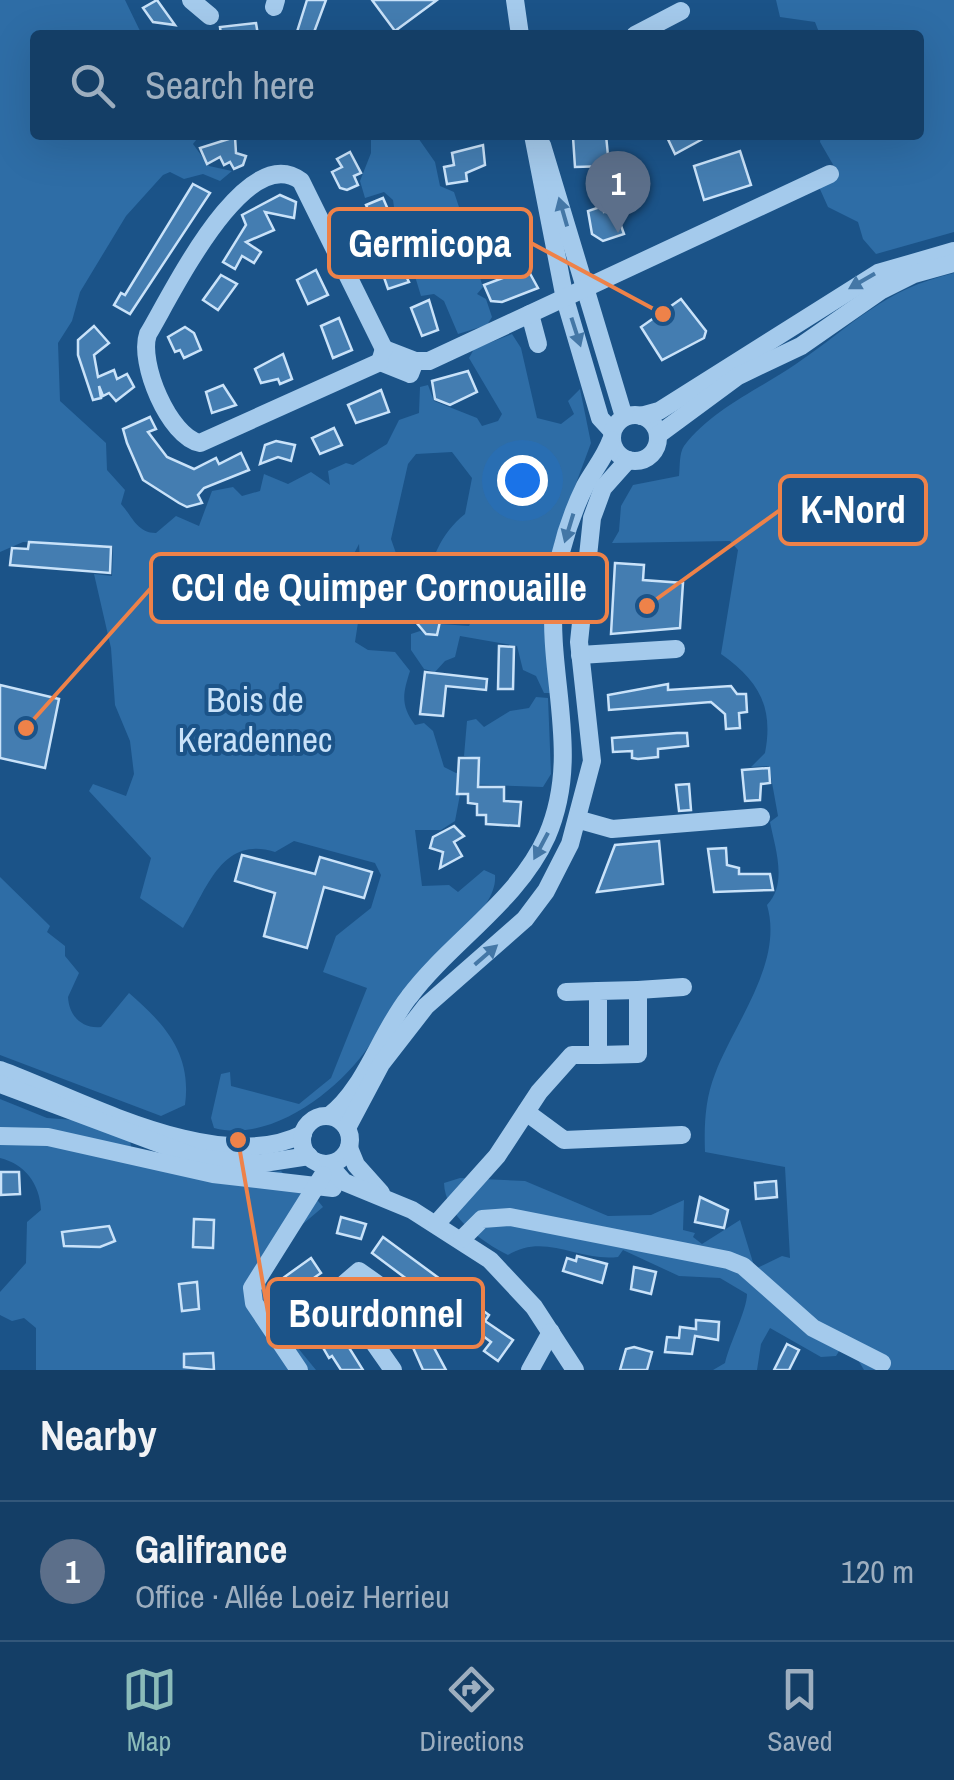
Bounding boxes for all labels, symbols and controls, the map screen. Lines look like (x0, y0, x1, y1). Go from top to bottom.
search box (30, 30, 924, 140)
icon: search (65, 58, 120, 113)
text: Search here (145, 60, 315, 111)
pin: 1 (586, 150, 650, 233)
one-way arrow (555, 196, 570, 226)
callout: Germicopa (329, 209, 531, 277)
text: Germicopa (349, 218, 512, 269)
one-way arrow (848, 272, 876, 290)
one-way arrow (569, 318, 584, 348)
your location (497, 455, 548, 506)
callout: K-Nord (780, 476, 926, 544)
text: K-Nord (800, 484, 906, 535)
one-way arrow (561, 513, 576, 543)
callout: CCI de Quimper Cornouaille (151, 554, 607, 622)
text: CCI de Quimper Cornouaille (171, 562, 587, 613)
park label: Bois de Keradennec (178, 676, 332, 763)
one-way arrow (533, 832, 550, 861)
one-way arrow (474, 944, 499, 966)
callout: Bourdonnel (268, 1279, 483, 1347)
text: Bourdonnel (289, 1288, 463, 1339)
text: Nearby (40, 1407, 157, 1463)
text: Galifrance (135, 1524, 287, 1575)
text: 1 (65, 1550, 80, 1593)
text: 120 m (841, 1550, 914, 1593)
text: Office · Allée Loeiz Herrieu (135, 1575, 450, 1618)
tab: Map (122, 1662, 177, 1760)
tab: Directions (420, 1662, 524, 1760)
tab: Saved (767, 1662, 832, 1760)

